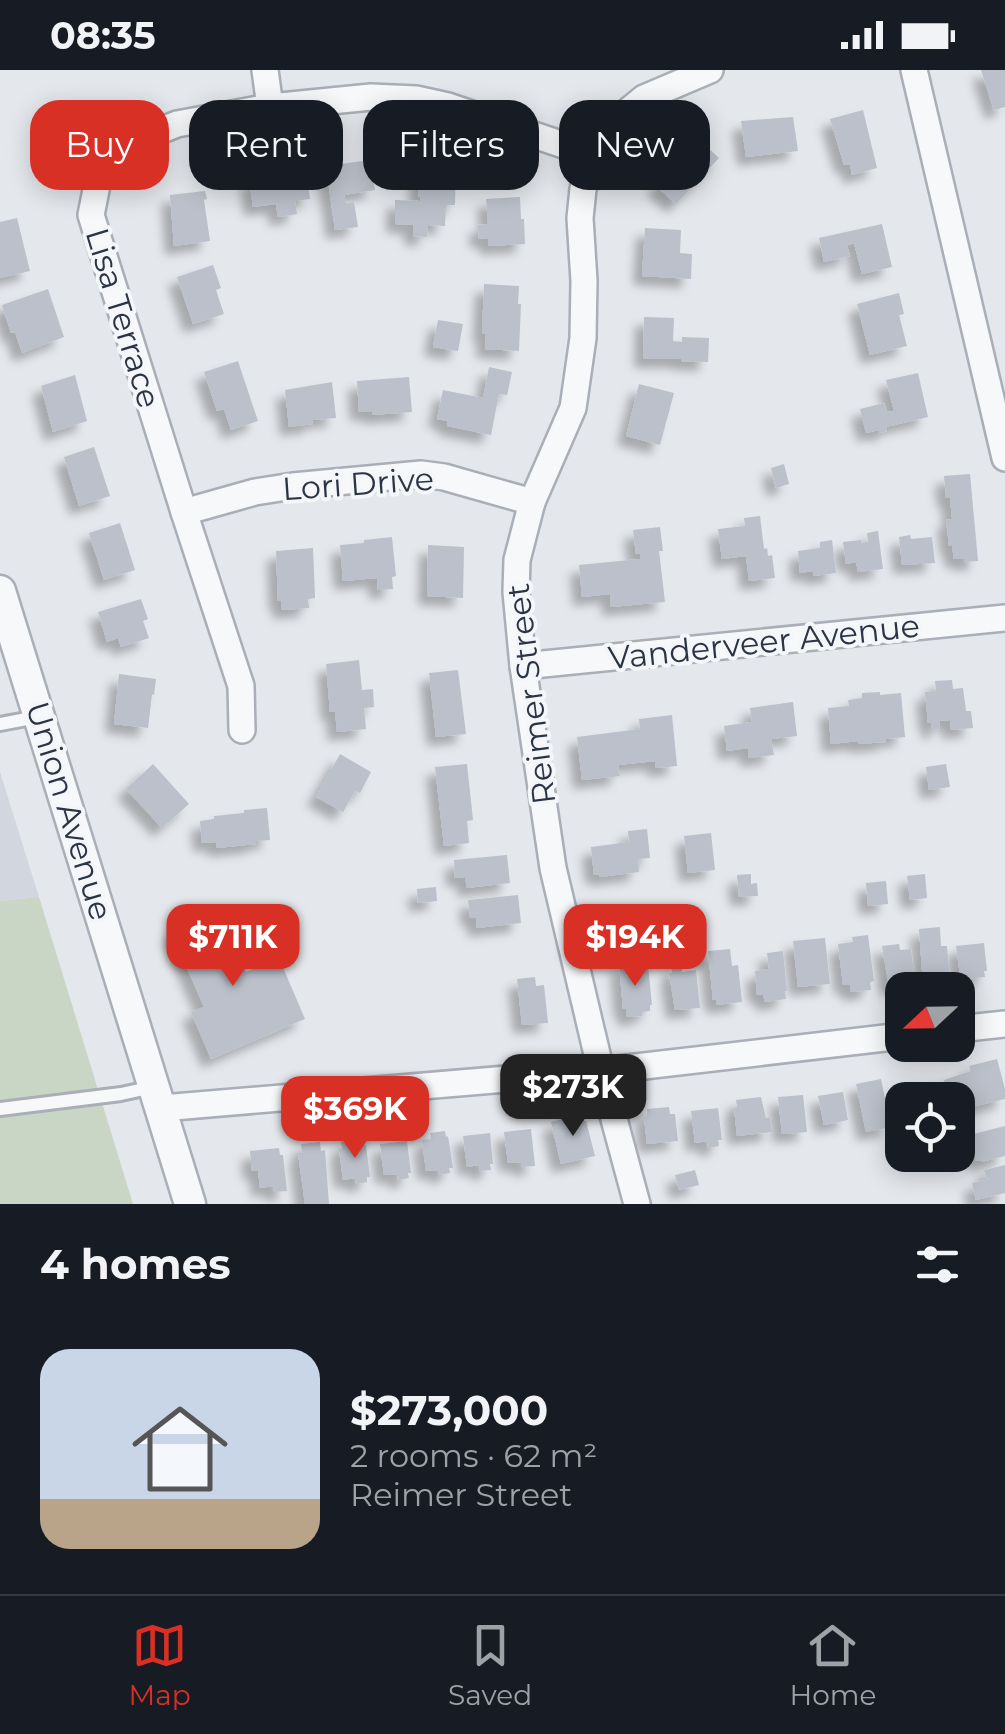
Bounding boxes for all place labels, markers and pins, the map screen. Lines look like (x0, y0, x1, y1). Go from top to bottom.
pin: $711K (163, 904, 303, 989)
pin: $194K (565, 904, 705, 989)
pin: $273K (503, 1054, 643, 1139)
pin: $369K (285, 1076, 425, 1161)

